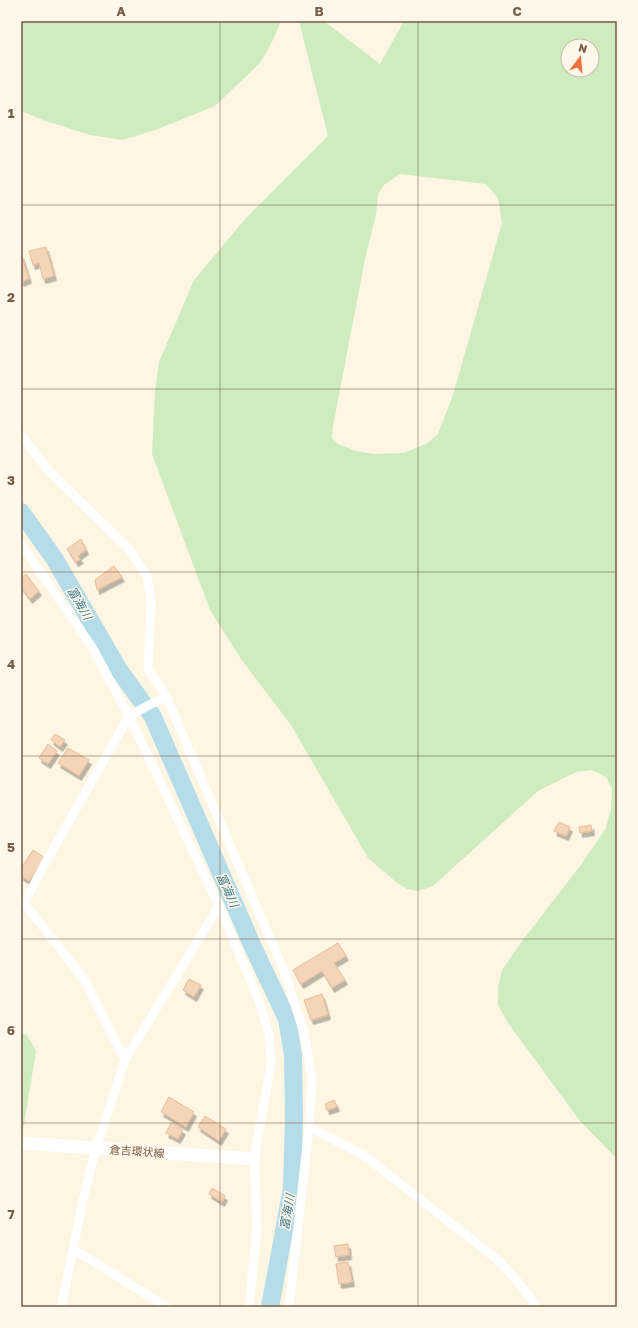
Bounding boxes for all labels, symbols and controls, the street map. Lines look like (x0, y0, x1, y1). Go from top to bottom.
text: A (116, 3, 126, 19)
text: B (314, 3, 324, 19)
text: C (512, 3, 522, 19)
north arrow (560, 38, 600, 78)
text: N (577, 41, 589, 55)
text: 1 (8, 105, 15, 121)
text: 2 (7, 289, 15, 305)
text: 3 (7, 472, 15, 488)
water label: 富海川 (65, 584, 96, 624)
text: 4 (7, 656, 15, 672)
text: 5 (7, 839, 15, 855)
water label: 富海川 (214, 870, 243, 911)
text: 6 (7, 1022, 15, 1038)
street label: 倉吉環状線 (109, 1143, 165, 1159)
water label: 富海川 (276, 1191, 298, 1231)
text: 7 (7, 1206, 15, 1222)

